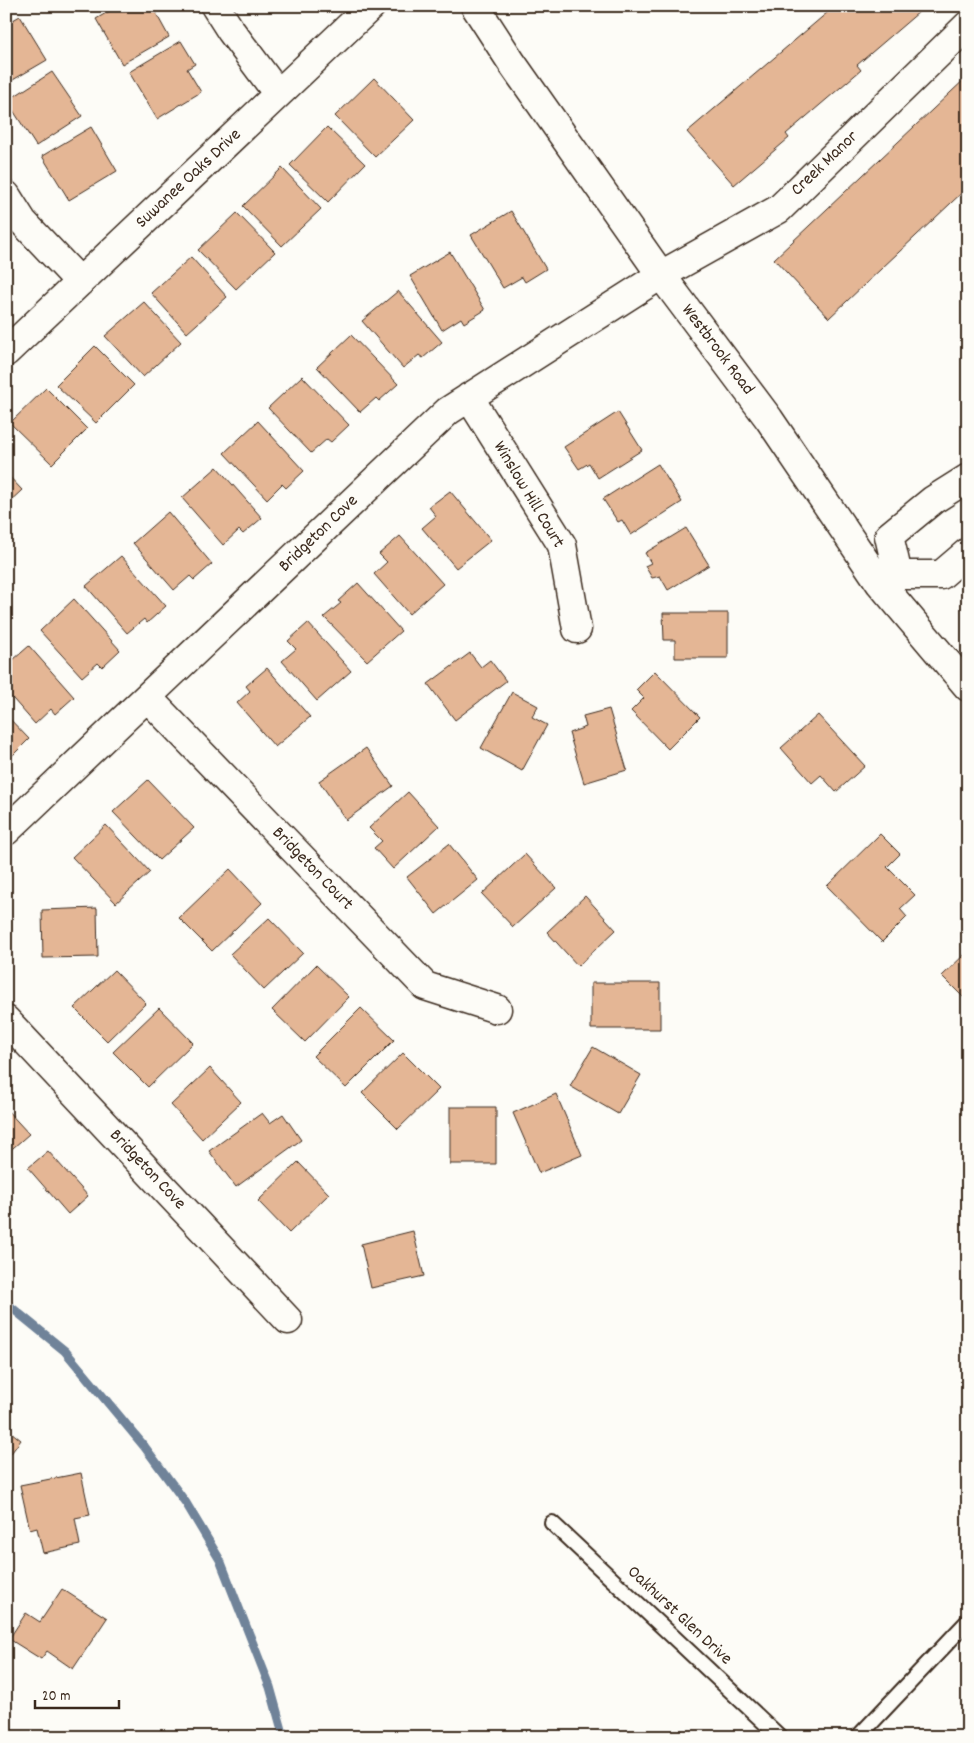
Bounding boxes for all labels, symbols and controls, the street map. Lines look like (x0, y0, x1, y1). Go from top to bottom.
street label: Suwanee Oaks Drive (131, 123, 248, 235)
street label: Creek Manor (786, 125, 864, 202)
street label: Westbrook Road (674, 299, 760, 401)
street label: Winslow Hill Court (486, 437, 570, 553)
street label: Bridgeton Cove (274, 489, 364, 578)
street label: Bridgeton Court (266, 822, 359, 917)
street label: Bridgeton Cove (103, 1124, 191, 1216)
street label: Oakhurst Glen Drive (621, 1561, 737, 1671)
scale bar (35, 1678, 119, 1710)
text: 20 m (42, 1686, 70, 1708)

